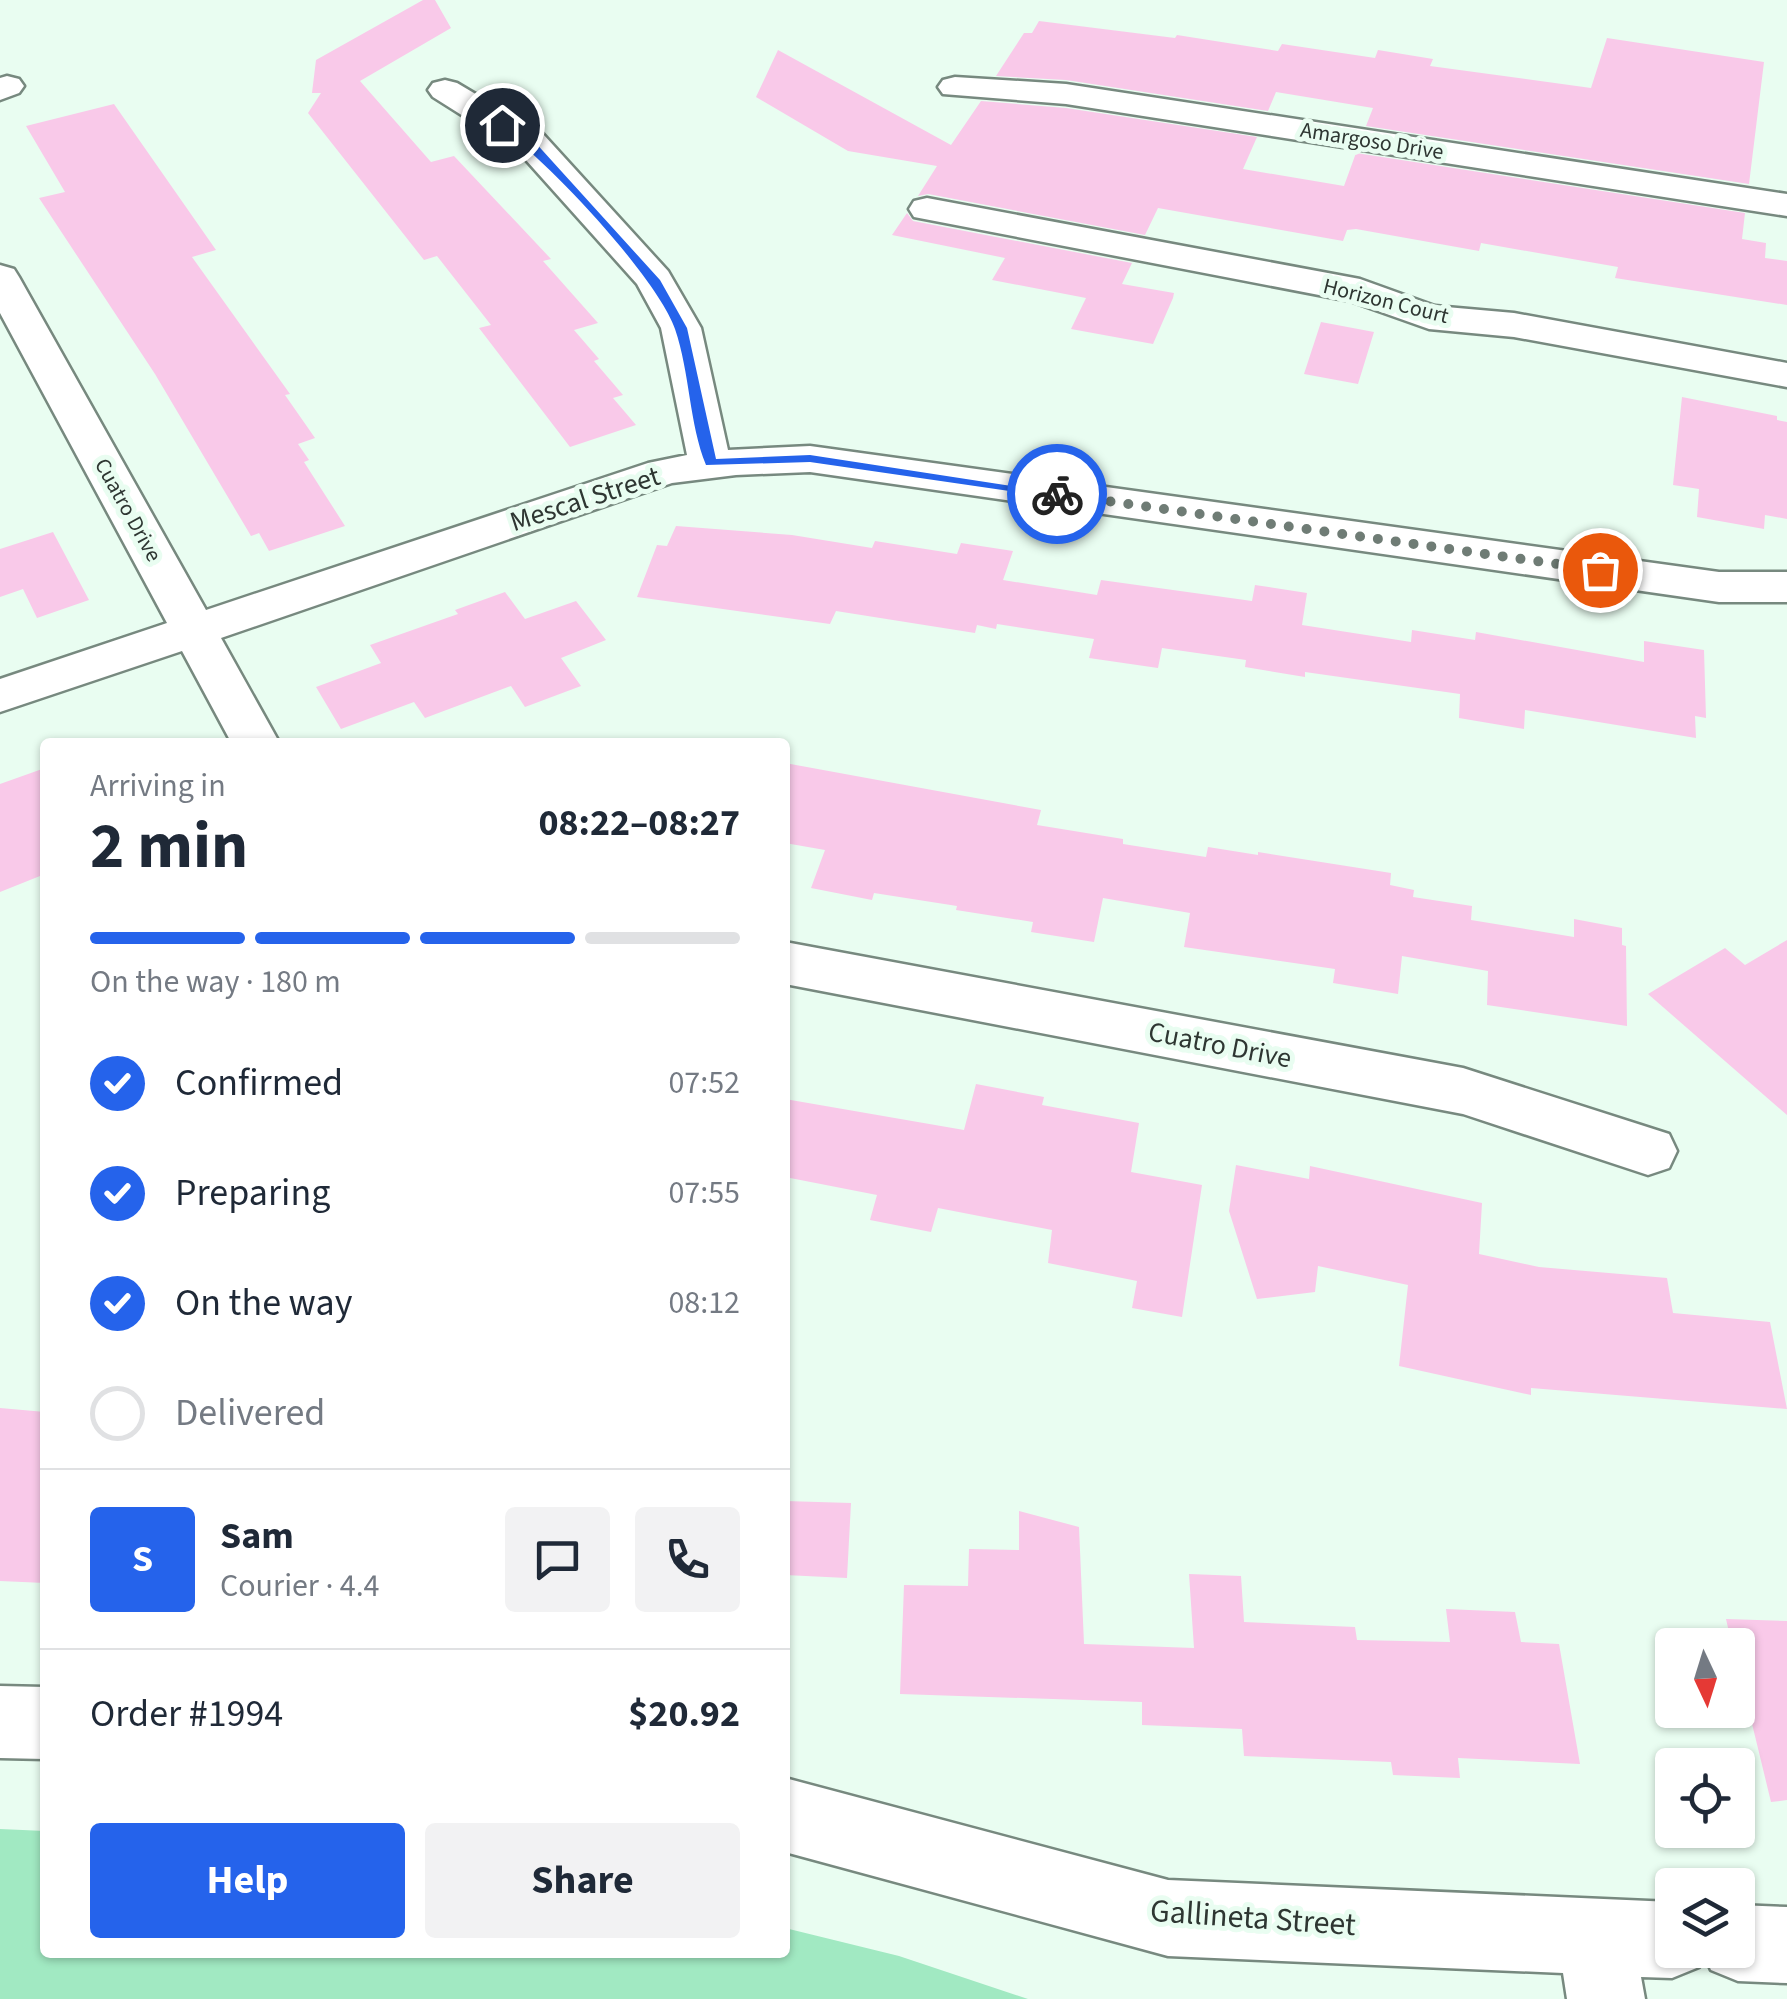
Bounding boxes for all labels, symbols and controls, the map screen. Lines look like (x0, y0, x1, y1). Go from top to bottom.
pin (460, 83, 545, 168)
icon: home (475, 98, 530, 153)
street label: Amargoso Drive (1298, 114, 1446, 168)
street label: Horizon Court (1320, 270, 1453, 332)
courier (1007, 444, 1107, 544)
street label: Cuatro Drive (86, 452, 170, 568)
street label: Mescal Street (505, 456, 666, 542)
icon: bike (1030, 467, 1085, 522)
pin (1558, 528, 1643, 613)
icon: bag (1573, 543, 1628, 598)
text: Arriving in (90, 763, 226, 809)
text: 08:22–08:27 (538, 796, 740, 850)
text: 2 min (90, 800, 248, 893)
text: On the way · 180 m (90, 959, 341, 1005)
street label: Cuatro Drive (1145, 1012, 1295, 1078)
icon: check (90, 1056, 145, 1111)
text: Confirmed (175, 1056, 343, 1110)
text: 07:52 (668, 1060, 740, 1106)
icon: check (90, 1166, 145, 1221)
text: Preparing (175, 1166, 330, 1220)
text: 07:55 (668, 1170, 740, 1216)
icon: check (90, 1276, 145, 1331)
text: On the way (175, 1276, 352, 1330)
text: 08:12 (668, 1280, 740, 1326)
text: Delivered (175, 1386, 325, 1440)
button: chat (505, 1507, 610, 1612)
button: phone (635, 1507, 740, 1612)
text: Sam (220, 1509, 294, 1563)
text: S (132, 1532, 153, 1586)
text: Courier · 4.4 (220, 1563, 380, 1609)
north arrow (1655, 1628, 1755, 1728)
map controls (1655, 1628, 1755, 1968)
text: Order #1994 (90, 1687, 283, 1741)
text: $20.92 (628, 1687, 740, 1741)
button: locate (1655, 1748, 1755, 1848)
button: Help (90, 1823, 405, 1938)
button: Share (425, 1823, 740, 1938)
button: layers (1655, 1868, 1755, 1968)
street label: Gallineta Street (1149, 1888, 1358, 1948)

